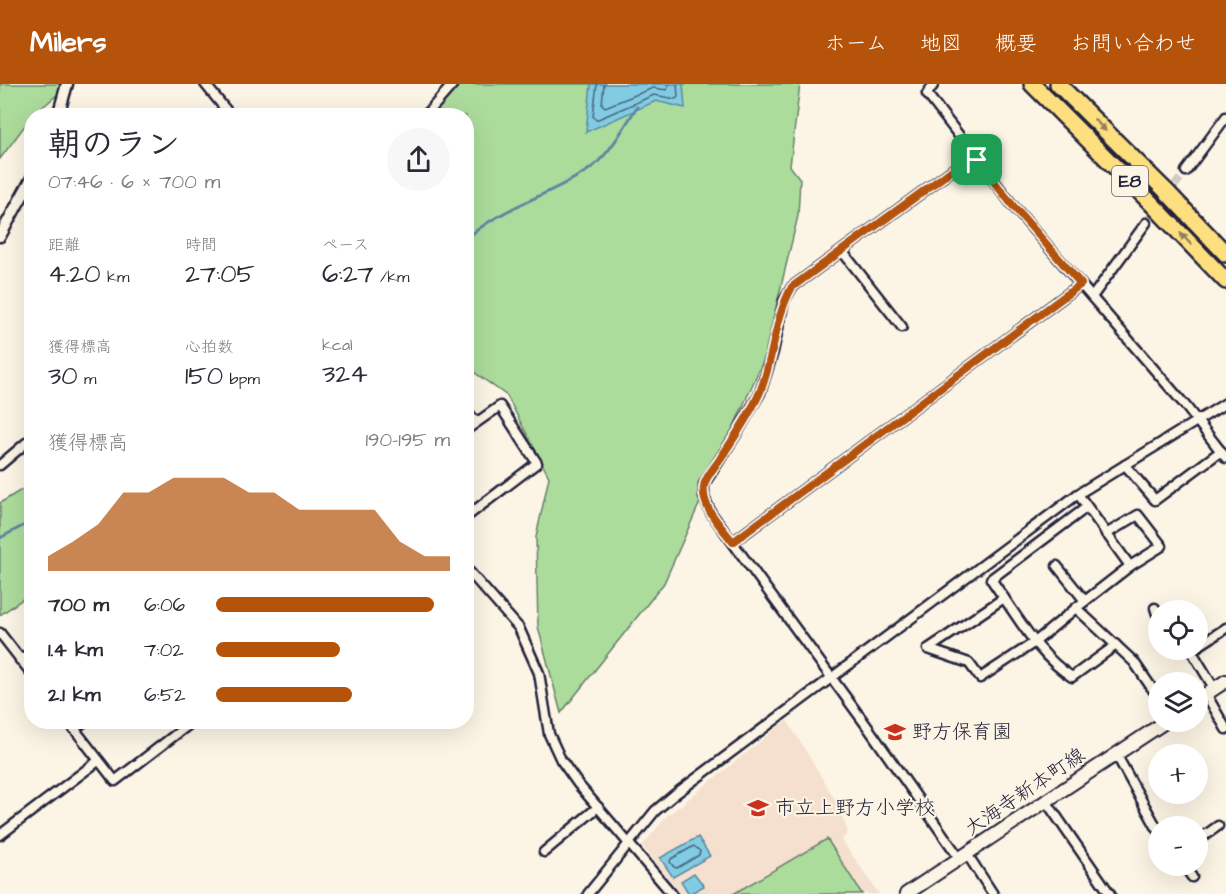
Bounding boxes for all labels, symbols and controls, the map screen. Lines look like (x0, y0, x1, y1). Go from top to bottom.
text: Milers (30, 23, 106, 62)
text: ホーム (825, 29, 887, 58)
text: 地図 (920, 29, 962, 58)
text: 概要 (995, 29, 1037, 58)
text: お問い合わせ (1070, 29, 1196, 58)
one-way arrow (1092, 117, 1106, 131)
text: 朝のラン (48, 122, 180, 168)
button: share (387, 128, 450, 191)
pin (951, 134, 1002, 185)
icon: arrive (960, 143, 993, 176)
road number: E8 (1112, 166, 1148, 196)
text: 07:46 · 6 × 700 m (48, 168, 220, 196)
one-way arrow (1179, 231, 1193, 246)
text: 距離 (48, 234, 80, 256)
text: 時間 (185, 234, 217, 256)
text: ペース (322, 234, 369, 256)
text: 4.20 (48, 256, 101, 292)
text: 27:05 (185, 256, 255, 292)
text: 6:27 (322, 256, 374, 292)
text: km (101, 266, 129, 288)
text: /km (374, 266, 410, 288)
text: kcal (322, 334, 353, 356)
text: 獲得標高 (48, 336, 112, 358)
text: 心拍数 (185, 336, 233, 358)
text: 324 (322, 356, 368, 392)
text: 30 (48, 358, 78, 394)
text: 150 (185, 358, 223, 394)
text: m (78, 368, 97, 390)
text: bpm (223, 368, 260, 390)
text: 190–195 m (366, 426, 450, 454)
text: 獲得標高 (48, 429, 128, 457)
text: 700 m (48, 591, 109, 619)
text: 6:06 (144, 591, 185, 619)
map controls (1148, 600, 1208, 876)
button: locate (1148, 600, 1208, 660)
text: 1.4 km (48, 636, 103, 664)
text: 7:02 (144, 636, 184, 664)
button: layers (1148, 672, 1208, 732)
text: 2.1 km (48, 681, 101, 709)
text: 6:52 (144, 681, 185, 709)
place label: 野方保育園 (912, 718, 1012, 746)
school or university icon: 野方保育園 (883, 720, 907, 744)
street label: 大海寺新本町線 (959, 741, 1091, 843)
button: + (1148, 744, 1208, 804)
place label: 市立上野方小学校 (775, 794, 935, 822)
school or university icon: 市立上野方小学校 (746, 796, 770, 820)
button: − (1148, 816, 1208, 876)

